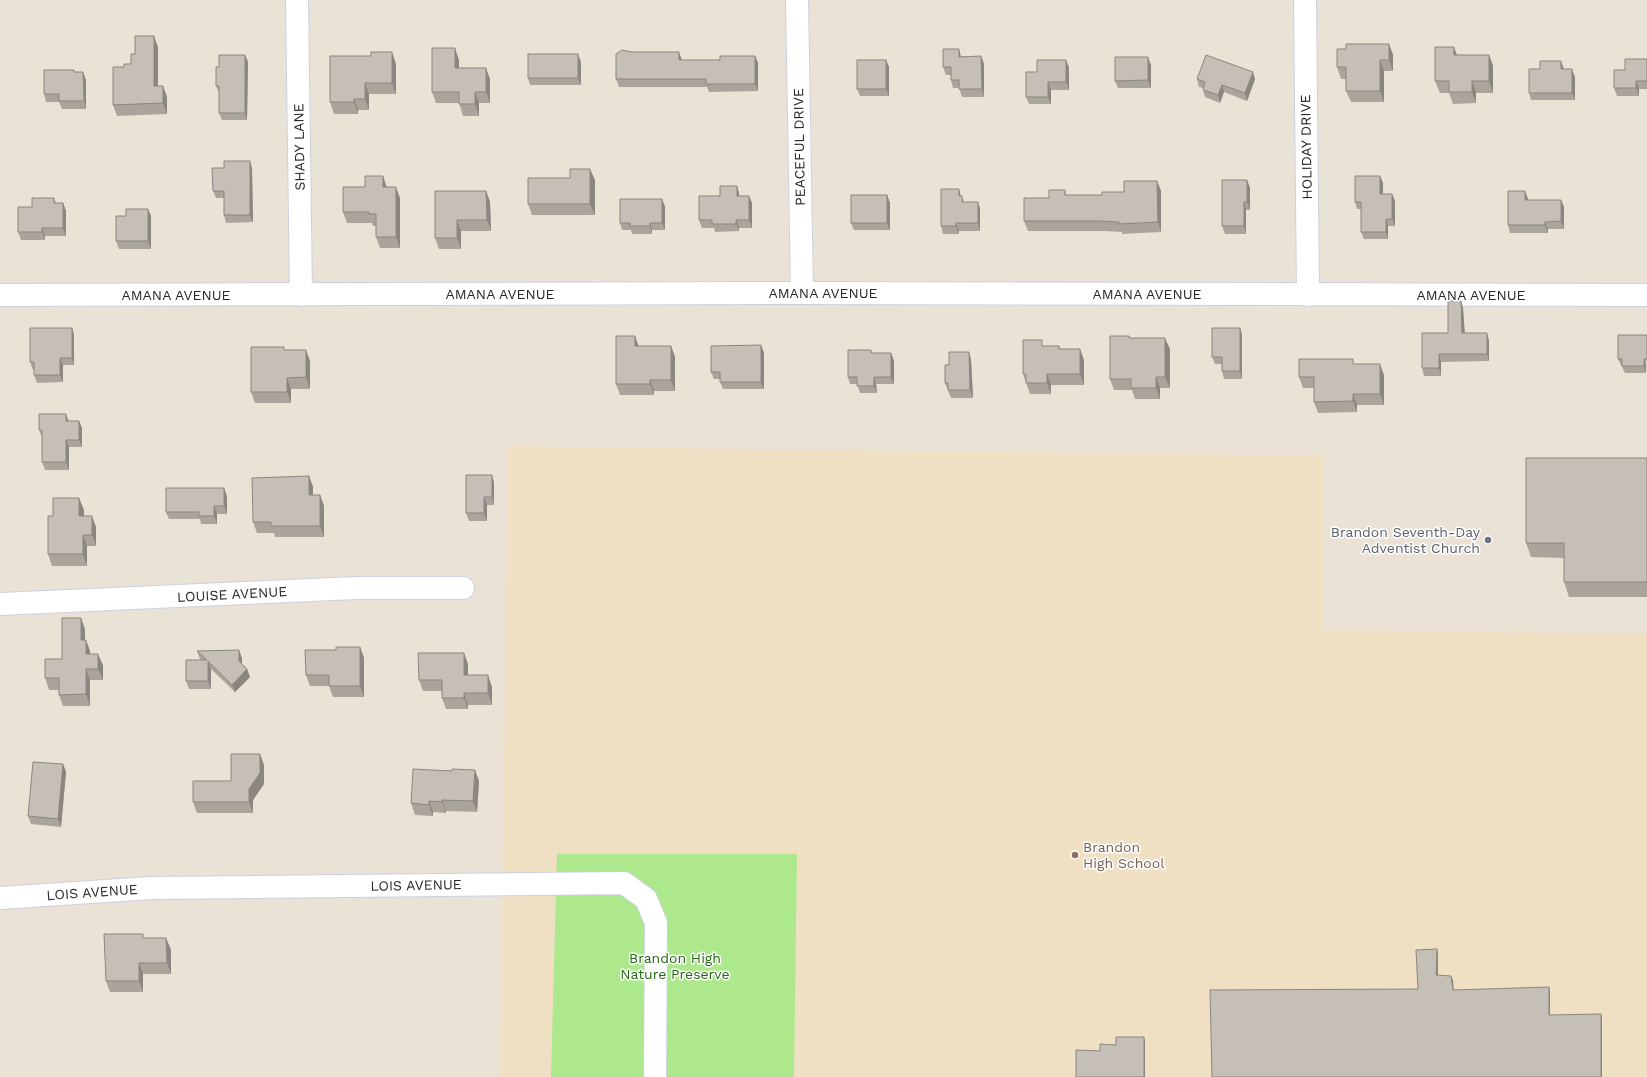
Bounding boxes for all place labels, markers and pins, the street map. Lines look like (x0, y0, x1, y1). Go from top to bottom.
place label: Brandon Seventh-Day Adventist Church (1331, 524, 1481, 556)
marker: Brandon Seventh-Day Adventist Church (1483, 535, 1493, 545)
place label: Brandon High School (1083, 839, 1165, 871)
marker: Brandon High School (1070, 850, 1080, 860)

